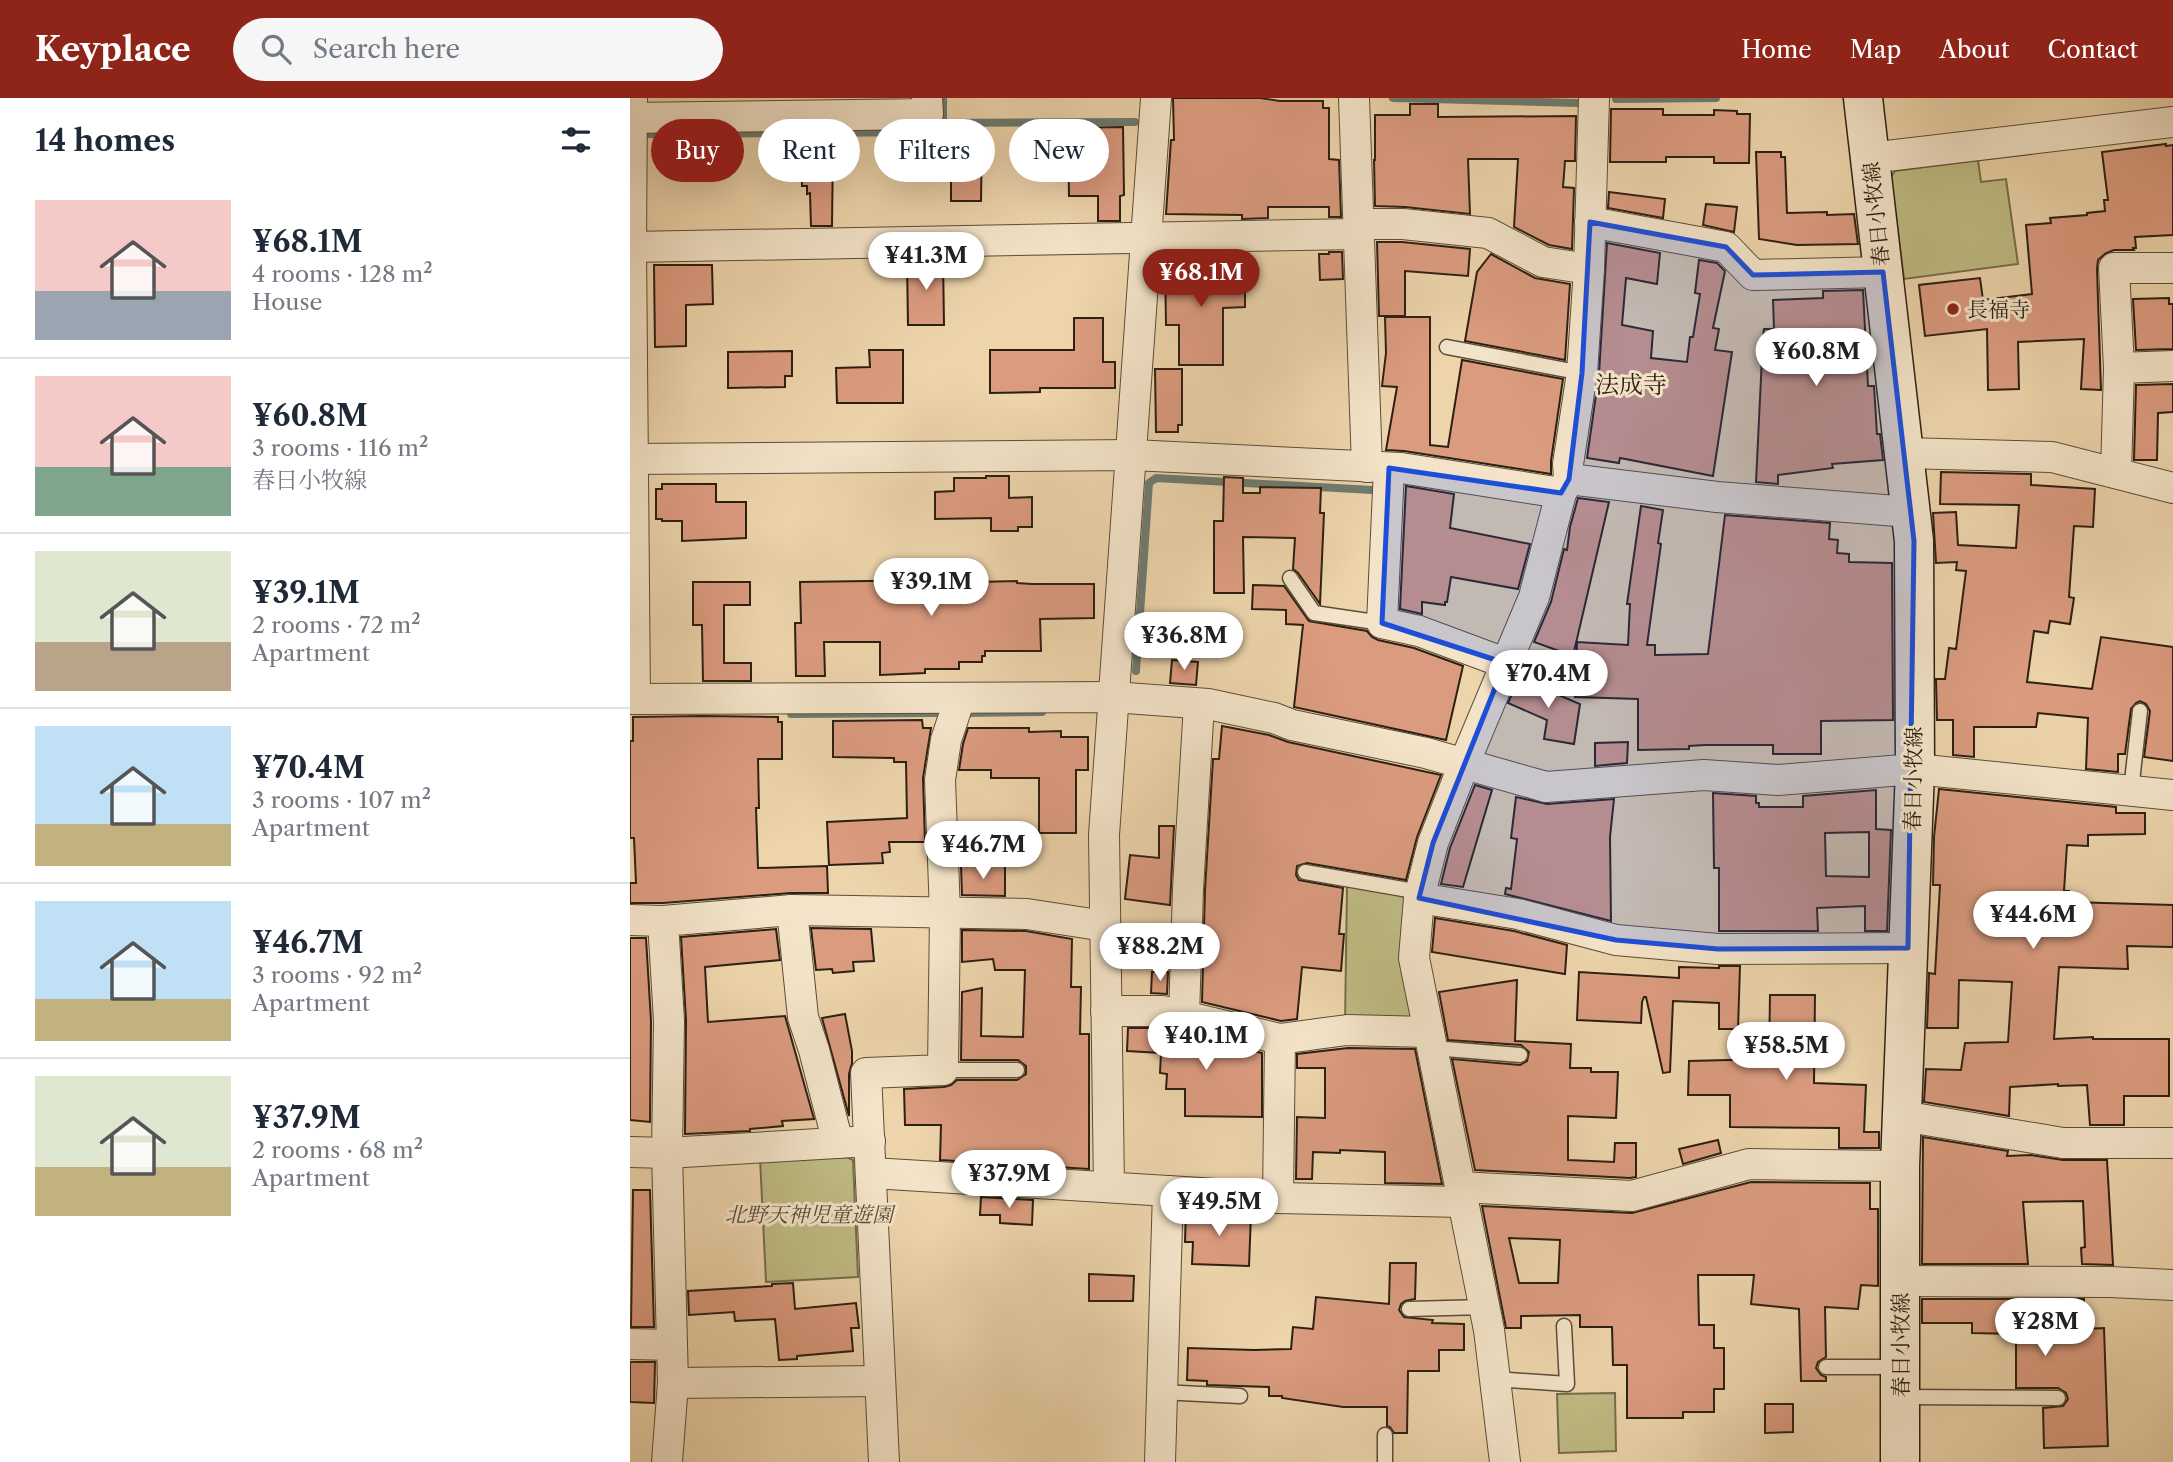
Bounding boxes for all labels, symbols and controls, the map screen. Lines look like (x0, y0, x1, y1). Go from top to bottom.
search box (233, 18, 723, 81)
text: Keyplace (35, 29, 191, 70)
icon: search (257, 30, 295, 68)
text: Search here (313, 33, 460, 65)
text: Home (1741, 35, 1812, 64)
text: Map (1850, 35, 1901, 64)
text: About (1939, 35, 2010, 64)
text: Contact (2048, 35, 2138, 64)
chip: Buy (651, 119, 744, 182)
chip: Rent (758, 119, 860, 182)
chip: Filters (874, 119, 995, 182)
chip: New (1009, 119, 1109, 182)
icon: filters (557, 121, 595, 159)
text: 14 homes (35, 122, 175, 159)
street label: 春日小牧線 (1858, 160, 1894, 268)
text: ¥68.1M (252, 223, 363, 260)
icon: home (91, 228, 175, 312)
pin: ¥41.3M (869, 232, 983, 292)
text: ¥41.3M (884, 241, 968, 269)
pin: ¥68.1M (1144, 250, 1258, 309)
text: ¥68.1M (1159, 258, 1243, 286)
text: 4 rooms · 128 m² (252, 260, 433, 288)
text: House (252, 288, 322, 316)
place label: 長福寺 (1967, 297, 2030, 322)
marker: 長福寺 (1945, 301, 1961, 317)
pin: ¥60.8M (1759, 328, 1873, 388)
text: ¥60.8M (1772, 337, 1860, 365)
district label: 法成寺 (1595, 370, 1667, 399)
text: ¥60.8M (252, 397, 368, 434)
icon: home (91, 404, 175, 488)
text: 3 rooms · 116 m² (252, 434, 428, 462)
text: 春日小牧線 (252, 466, 367, 494)
pin: ¥39.1M (874, 559, 988, 618)
text: ¥39.1M (890, 567, 972, 595)
text: ¥39.1M (252, 574, 360, 611)
icon: home (91, 579, 175, 663)
text: 2 rooms · 72 m² (252, 611, 421, 639)
pin: ¥36.8M (1127, 612, 1241, 672)
text: ¥36.8M (1140, 621, 1228, 649)
text: Apartment (252, 639, 370, 667)
pin: ¥70.4M (1491, 650, 1605, 710)
text: ¥70.4M (1505, 659, 1591, 687)
street label: 春日小牧線 (1900, 726, 1926, 832)
text: ¥70.4M (252, 749, 365, 786)
icon: home (91, 754, 175, 838)
text: 3 rooms · 107 m² (252, 786, 431, 814)
text: Apartment (252, 814, 370, 842)
pin: ¥46.7M (926, 822, 1040, 881)
text: ¥46.7M (940, 830, 1026, 858)
pin: ¥44.6M (1976, 892, 2090, 951)
text: ¥44.6M (1989, 900, 2077, 928)
text: ¥46.7M (252, 924, 364, 961)
pin: ¥88.2M (1103, 924, 1217, 983)
icon: home (91, 929, 175, 1013)
text: ¥88.2M (1116, 932, 1204, 960)
text: 3 rooms · 92 m² (252, 961, 422, 989)
text: Apartment (252, 989, 370, 1017)
pin: ¥40.1M (1149, 1012, 1263, 1072)
text: ¥40.1M (1164, 1021, 1248, 1049)
pin: ¥58.5M (1729, 1023, 1843, 1082)
text: ¥58.5M (1743, 1031, 1829, 1059)
text: ¥37.9M (252, 1099, 361, 1136)
icon: home (91, 1104, 175, 1188)
text: 2 rooms · 68 m² (252, 1136, 423, 1164)
pin: ¥37.9M (952, 1150, 1066, 1210)
text: ¥37.9M (967, 1159, 1051, 1187)
text: Apartment (252, 1164, 370, 1192)
pin: ¥49.5M (1162, 1178, 1276, 1238)
text: ¥49.5M (1176, 1187, 1262, 1215)
park label: 北野天神児童遊園 (725, 1202, 896, 1227)
street label: 春日小牧線 (1888, 1293, 1913, 1398)
pin: ¥28M (2004, 1298, 2086, 1358)
text: ¥28M (2011, 1307, 2079, 1335)

